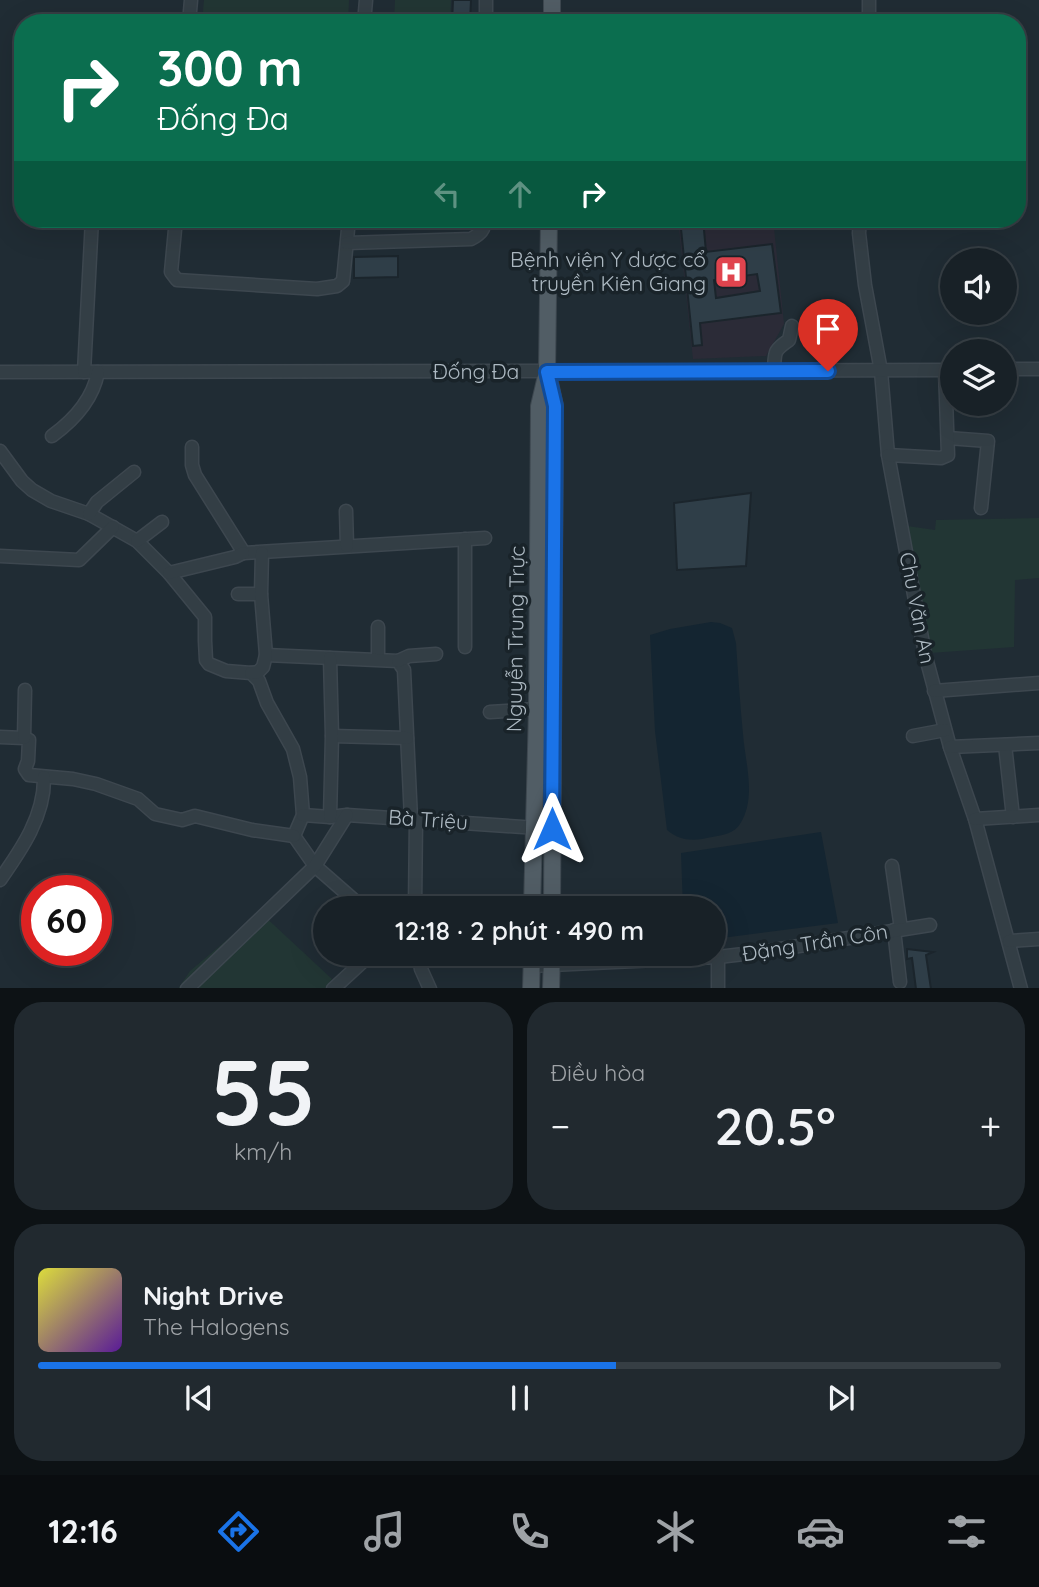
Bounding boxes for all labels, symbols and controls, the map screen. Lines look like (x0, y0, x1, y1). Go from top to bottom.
text: 300 m (157, 37, 302, 98)
icon: right (42, 42, 133, 133)
text: Đống Đa (157, 98, 289, 138)
icon: left (428, 175, 466, 213)
icon: ahead (501, 175, 539, 213)
icon: right (574, 175, 612, 213)
place label: Bệnh viện Y dược cổ truyền Kiên Giang (510, 246, 706, 296)
map controls (940, 248, 1017, 416)
button: sound (940, 248, 1017, 325)
hospital icon: Bệnh viện Y dược cổ truyền Kiên Giang (712, 253, 750, 291)
pin (798, 299, 858, 371)
icon: arrive (809, 310, 847, 348)
button: layers (940, 339, 1017, 416)
street label: Đống Đa (433, 358, 519, 384)
street label: Nguyễn Trung Trực (500, 545, 530, 732)
street label: Chu Văn An (894, 550, 942, 666)
position arrow (515, 792, 589, 866)
street label: Bà Triệu (387, 803, 469, 835)
speed limit sign: 60 (21, 875, 112, 966)
text: 12:18 · 2 phút · 490 m (395, 914, 644, 947)
street label: Đặng Trần Côn (740, 918, 890, 966)
text: 55 (211, 1034, 316, 1148)
text: Điều hòa (551, 1058, 645, 1087)
text: 20.5° (714, 1093, 836, 1158)
text: − (551, 1102, 570, 1150)
text: + (980, 1102, 1001, 1150)
text: km/h (234, 1137, 292, 1166)
text: Night Drive (143, 1279, 284, 1312)
text: The Halogens (143, 1312, 290, 1341)
icon: previous (180, 1379, 218, 1417)
icon: pause (501, 1379, 539, 1417)
icon: next (822, 1379, 860, 1417)
icon: directions (214, 1507, 263, 1556)
icon: music (360, 1507, 409, 1556)
icon: phone (505, 1507, 554, 1556)
icon: climate (651, 1507, 700, 1556)
icon: car (796, 1507, 845, 1556)
icon: filters (942, 1507, 991, 1556)
text: 12:16 (48, 1511, 118, 1551)

